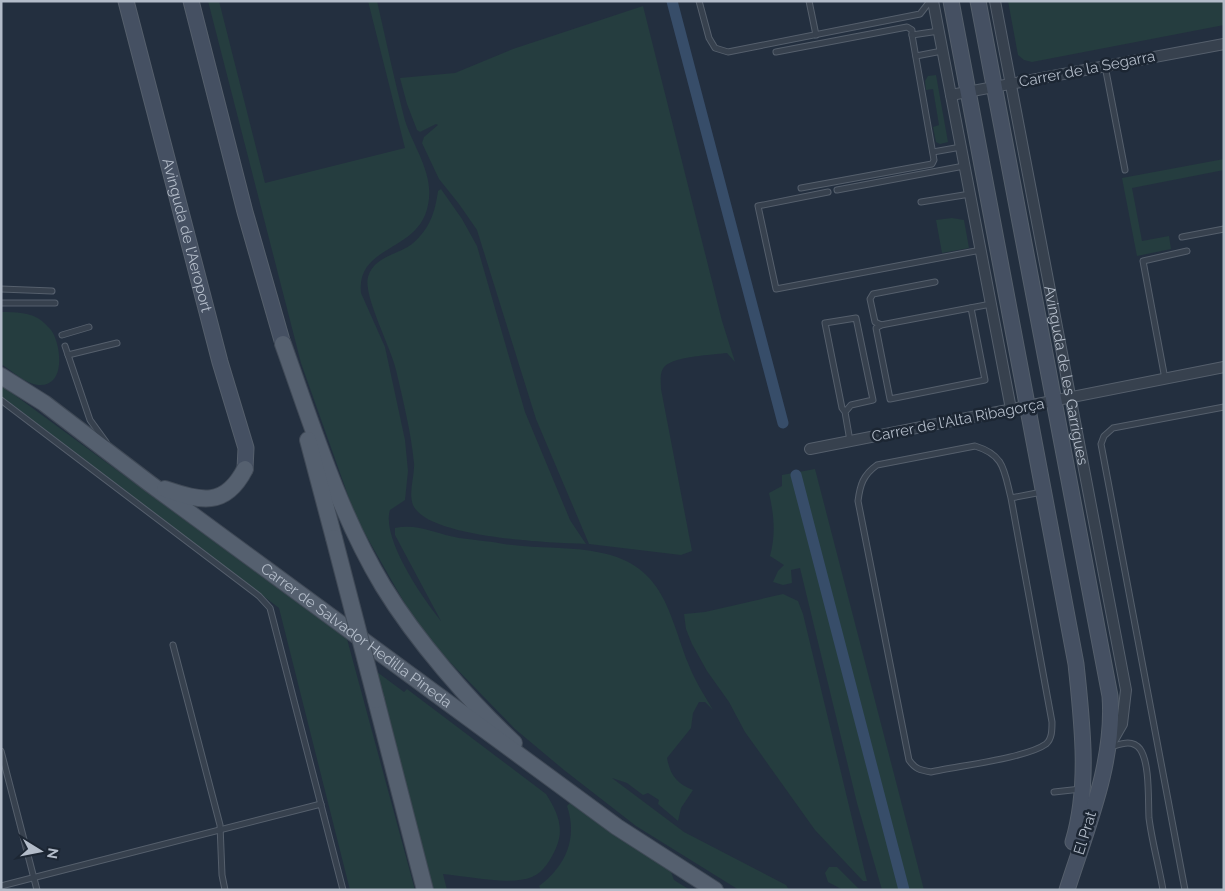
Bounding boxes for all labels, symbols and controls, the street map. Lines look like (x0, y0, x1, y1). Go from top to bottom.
street label: Carrer de la Segarra (1017, 47, 1157, 91)
street label: Avinguda de l'Aeroport (158, 156, 216, 314)
street label: Avinguda de les Garrigues (1040, 284, 1092, 466)
street label: Carrer de l'Alta Ribagorça (870, 394, 1046, 446)
street label: Carrer de Salvador Hedilla Pineda (257, 559, 455, 712)
street label: El Prat (1070, 809, 1100, 857)
north arrow (15, 826, 65, 876)
text: N (44, 847, 62, 860)

